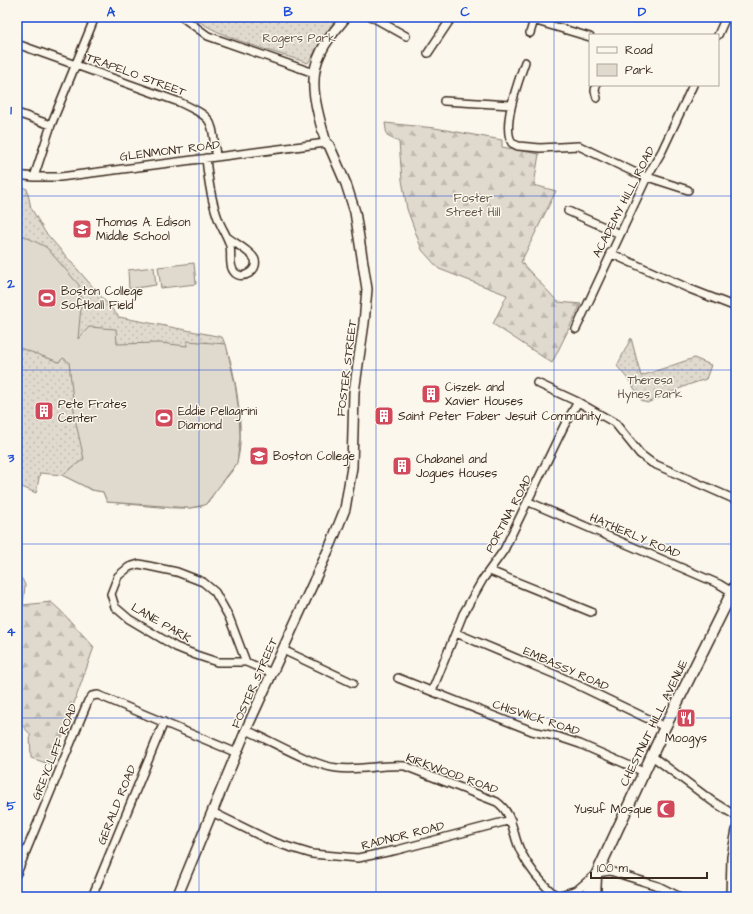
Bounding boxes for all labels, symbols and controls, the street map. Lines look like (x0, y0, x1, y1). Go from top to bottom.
text: A (107, 3, 116, 21)
text: B (283, 3, 293, 21)
text: C (460, 3, 470, 21)
text: D (638, 3, 647, 21)
park label: Rogers Park (262, 30, 336, 48)
legend (589, 34, 719, 86)
text: Road (625, 42, 653, 59)
street label: TRAPELO STREET (84, 49, 189, 101)
text: Park (625, 62, 653, 79)
text: 1 (10, 101, 12, 119)
street label: GLENMONT ROAD (119, 136, 221, 166)
street label: ACADEMY HILL ROAD (589, 143, 659, 260)
park label: Foster Street Hill (446, 190, 500, 221)
place label: Thomas A. Edison Middle School (96, 214, 190, 245)
school or university icon: Thomas A. Edison Middle School (71, 218, 93, 240)
text: 2 (6, 275, 15, 293)
place label: Boston College Softball Field (61, 283, 143, 314)
sports icon: Boston College Softball Field (36, 287, 58, 309)
street label: FOSTER STREET (333, 318, 361, 417)
park label: Theresa Hynes Park (618, 372, 683, 404)
place label: Ciszek and Xavier Houses (445, 379, 523, 410)
building icon: Ciszek and Xavier Houses (420, 383, 442, 405)
place label: Pete Frates Center (58, 396, 127, 427)
building icon: Pete Frates Center (33, 400, 55, 422)
place label: Eddie Pellagrini Diamond (178, 403, 257, 434)
building icon: Saint Peter Faber Jesuit Community (373, 405, 395, 427)
sports icon: Eddie Pellagrini Diamond (153, 407, 175, 429)
place label: Saint Peter Faber Jesuit Community (398, 408, 601, 426)
school or university icon: Boston College (248, 445, 270, 467)
place label: Boston College (273, 448, 355, 466)
text: 3 (7, 449, 15, 467)
place label: Chabanel and Jogues Houses (416, 451, 497, 483)
building icon: Chabanel and Jogues Houses (391, 455, 413, 477)
street label: PORTINA ROAD (481, 472, 537, 556)
street label: HATHERLY ROAD (587, 509, 683, 563)
street label: LANE PARK (128, 599, 195, 647)
text: 4 (7, 623, 16, 641)
street label: FOSTER STREET (227, 635, 283, 731)
street label: EMBASSY ROAD (521, 643, 612, 696)
street label: CHESTNUT HILL AVENUE (616, 657, 692, 789)
street label: CHISWICK ROAD (490, 696, 582, 740)
street label: GREYCLIFF ROAD (28, 701, 82, 803)
restaurant icon: Moogys (675, 707, 697, 729)
place label: Moogys (665, 730, 707, 748)
street label: KIRKWOOD ROAD (404, 749, 501, 799)
street label: GERALD ROAD (93, 762, 141, 847)
text: 5 (6, 797, 16, 815)
mosque icon: Yusuf Mosque (655, 798, 677, 820)
place label: Yusuf Mosque (574, 801, 653, 818)
street label: RADNOR ROAD (360, 817, 447, 855)
scale bar (591, 854, 707, 880)
text: 100 m (597, 860, 628, 877)

